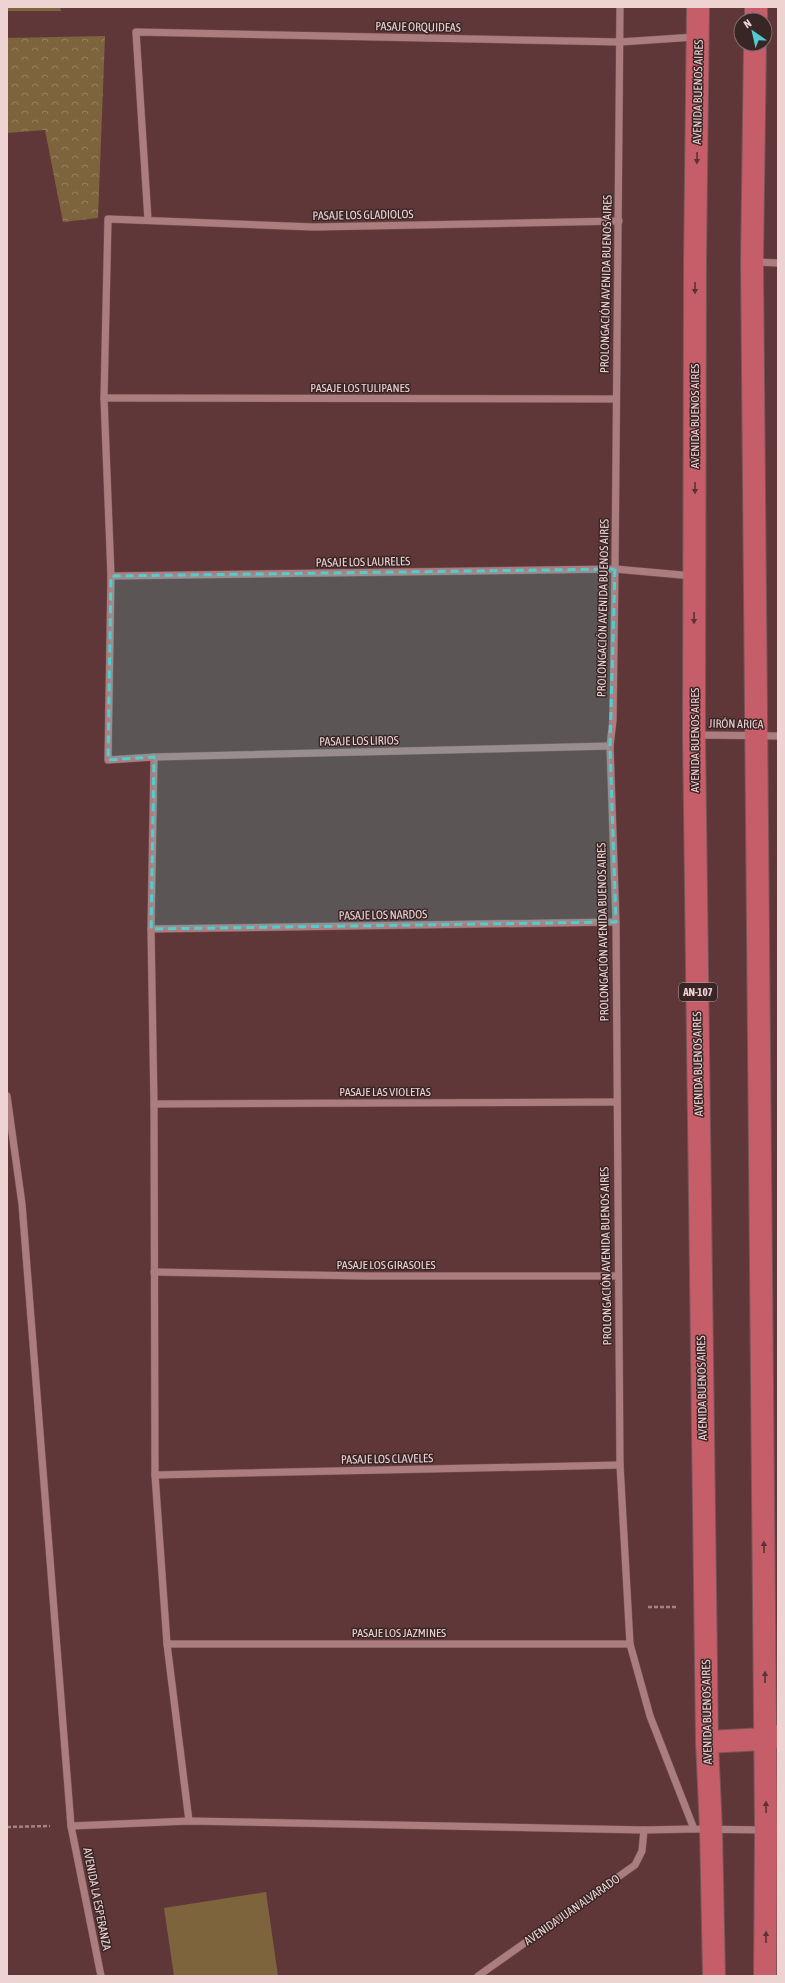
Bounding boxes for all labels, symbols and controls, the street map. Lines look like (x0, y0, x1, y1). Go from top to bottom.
north arrow (733, 12, 773, 52)
text: N (741, 17, 753, 31)
street label: PASAJE ORQUIDEAS (375, 19, 461, 35)
street label: AVENIDA BUENOS AIRES (690, 40, 706, 144)
one-way arrow (694, 152, 700, 165)
street label: PROLONGACIÓN AVENIDA BUENOS AIRES (597, 195, 615, 373)
street label: PASAJE LOS GLADIOLOS (312, 207, 414, 223)
one-way arrow (692, 282, 698, 295)
street label: AVENIDA BUENOS AIRES (688, 364, 702, 468)
street label: PASAJE LOS TULIPANES (310, 381, 410, 395)
one-way arrow (691, 482, 698, 494)
street label: PROLONGACIÓN AVENIDA BUENOS AIRES (594, 519, 612, 697)
street label: PASAJE LOS LAURELES (316, 554, 410, 570)
one-way arrow (691, 612, 698, 624)
street label: AVENIDA BUENOS AIRES (688, 688, 702, 792)
street label: JIRÓN ARICA (709, 717, 764, 731)
street label: PASAJE LOS LIRIOS (319, 733, 399, 749)
street label: PROLONGACIÓN AVENIDA BUENOS AIRES (594, 843, 612, 1021)
street label: PASAJE LOS NARDOS (339, 907, 427, 923)
road number: AN-107 (679, 983, 717, 1001)
street label: AVENIDA BUENOS AIRES (690, 1012, 706, 1116)
street label: PASAJE LAS VIOLETAS (339, 1085, 431, 1099)
street label: PROLONGACIÓN AVENIDA BUENOS AIRES (597, 1167, 615, 1345)
street label: PASAJE LOS GIRASOLES (336, 1258, 436, 1272)
street label: AVENIDA BUENOS AIRES (694, 1336, 710, 1440)
street label: PASAJE LOS CLAVELES (341, 1451, 433, 1467)
one-way arrow (761, 1540, 767, 1553)
street label: PASAJE LOS JAZMINES (352, 1626, 446, 1640)
street label: AVENIDA BUENOS AIRES (699, 1660, 715, 1764)
one-way arrow (762, 1670, 768, 1683)
one-way arrow (763, 1800, 769, 1813)
street label: AVENIDA LA ESPERANZA (80, 1846, 114, 1952)
street label: AVENIDA JUAN ALVARADO (521, 1872, 623, 1948)
one-way arrow (763, 1930, 769, 1943)

